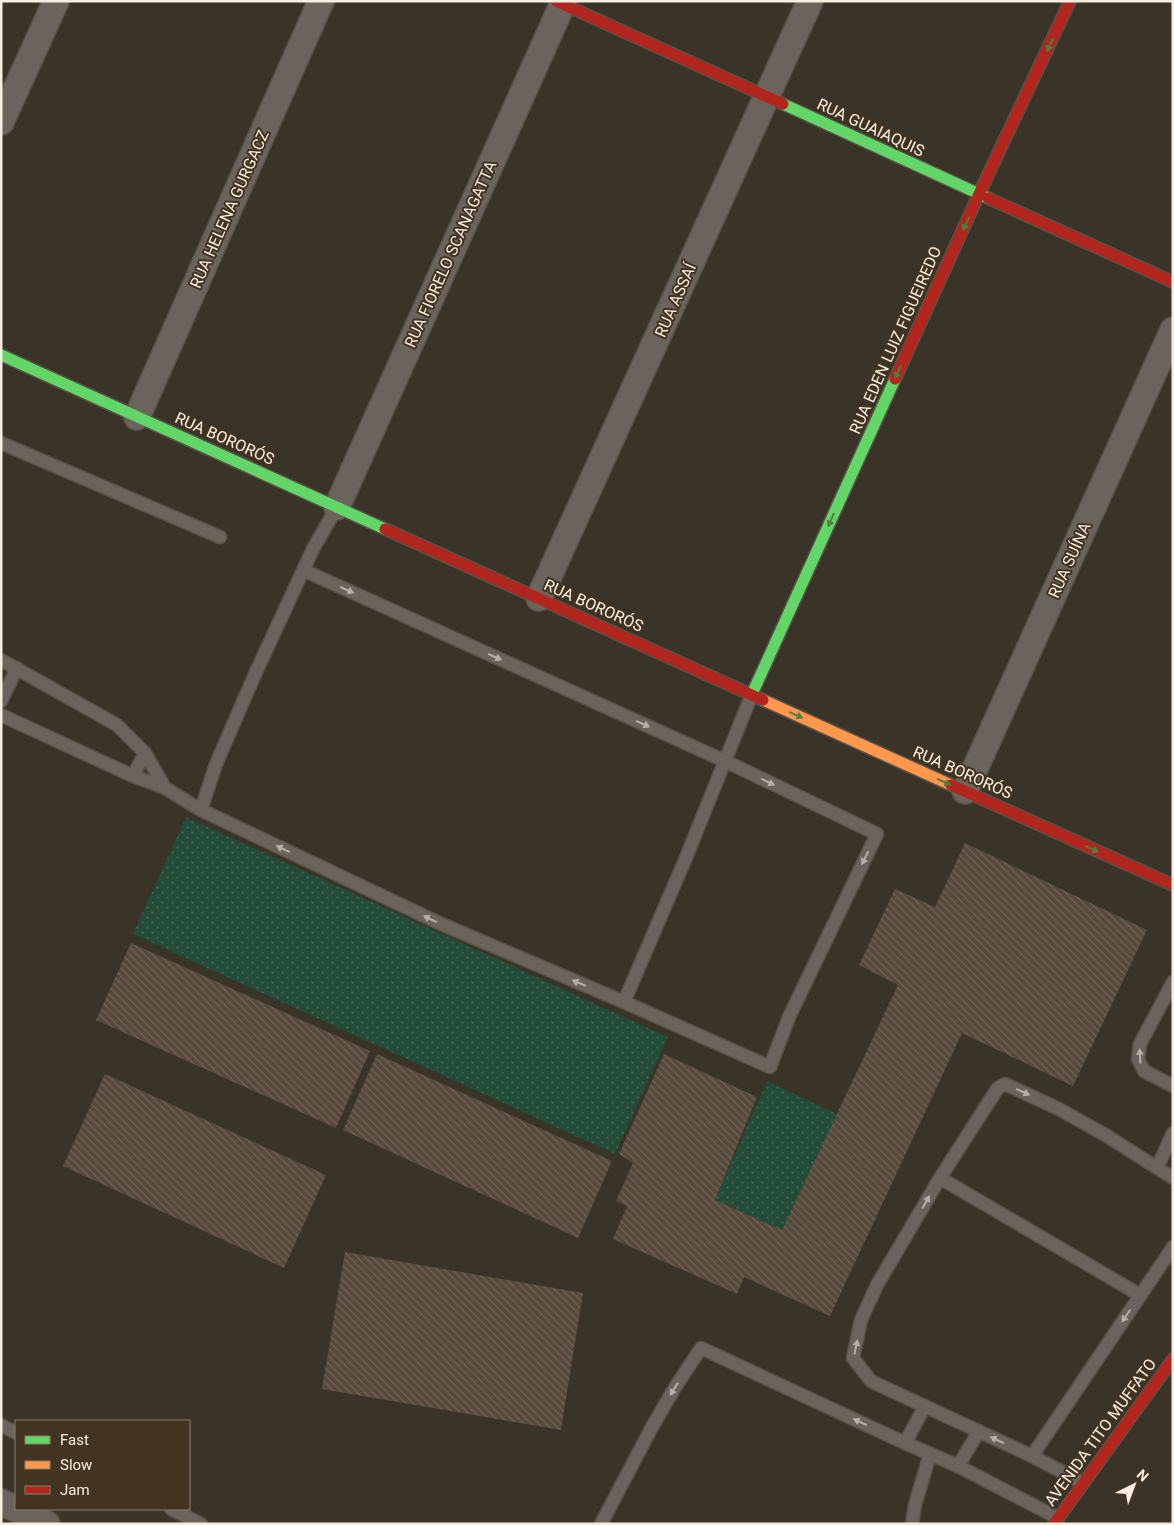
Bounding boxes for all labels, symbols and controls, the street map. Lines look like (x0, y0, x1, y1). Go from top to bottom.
one-way arrow (1045, 38, 1053, 52)
street label: RUA GUAIAQUIS (814, 94, 927, 161)
street label: RUA HELENA GURGACZ (186, 127, 273, 291)
street label: RUA FIORELO SCANAGATTA (401, 157, 501, 350)
one-way arrow (961, 217, 969, 231)
street label: RUA EDEN LUIZ FIGUEIREDO (845, 243, 945, 437)
street label: RUA ASSAÍ (651, 260, 700, 340)
one-way arrow (894, 365, 902, 379)
street label: RUA BORORÓS (172, 407, 278, 469)
one-way arrow (827, 513, 835, 527)
street label: RUA SUÍNA (1044, 519, 1095, 601)
street label: RUA BORORÓS (541, 574, 647, 636)
one-way arrow (340, 587, 354, 595)
one-way arrow (488, 654, 502, 662)
one-way arrow (789, 711, 803, 719)
one-way arrow (636, 720, 650, 728)
street label: RUA BORORÓS (910, 741, 1016, 803)
one-way arrow (761, 778, 776, 786)
one-way arrow (937, 778, 951, 786)
one-way arrow (276, 845, 290, 853)
one-way arrow (1085, 845, 1099, 853)
one-way arrow (861, 851, 869, 865)
one-way arrow (423, 914, 437, 922)
one-way arrow (572, 978, 586, 986)
one-way arrow (1136, 1047, 1144, 1063)
one-way arrow (1016, 1089, 1030, 1097)
one-way arrow (922, 1195, 930, 1210)
one-way arrow (1121, 1310, 1131, 1323)
one-way arrow (852, 1339, 860, 1355)
street label: AVENIDA TITO MUFFATO (1040, 1354, 1160, 1510)
one-way arrow (670, 1382, 679, 1395)
one-way arrow (853, 1418, 867, 1426)
legend (15, 1420, 190, 1510)
text: Fast (60, 1431, 89, 1449)
one-way arrow (990, 1435, 1004, 1443)
text: Slow (60, 1456, 92, 1474)
north arrow (1109, 1460, 1159, 1510)
text: Jam (60, 1481, 90, 1499)

